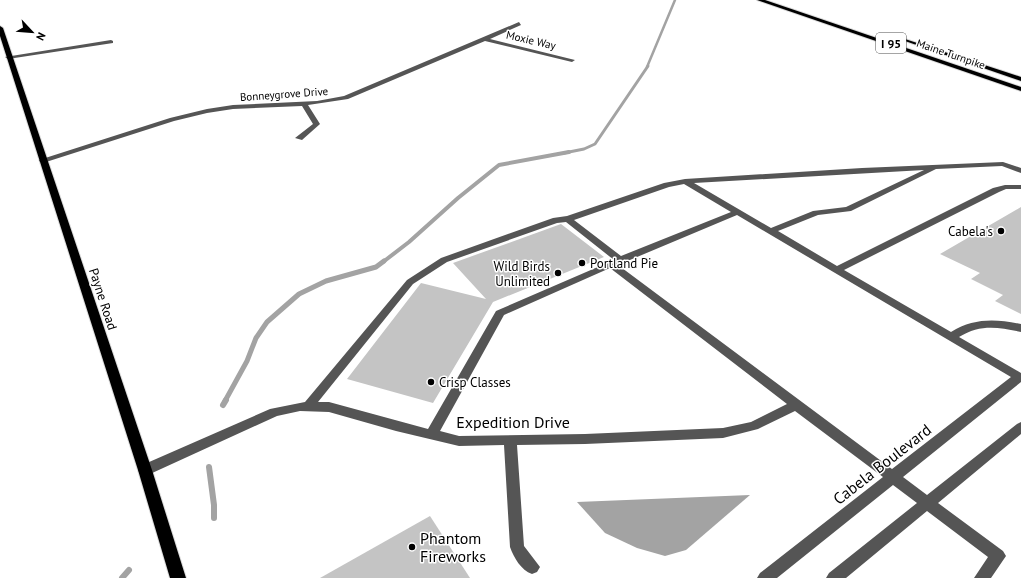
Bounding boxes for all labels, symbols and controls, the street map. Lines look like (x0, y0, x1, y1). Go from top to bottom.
north arrow (12, 12, 52, 52)
street label: Moxie Way (505, 27, 558, 53)
text: N (33, 30, 49, 43)
road number: I 95 (876, 33, 906, 53)
street label: Maine Turnpike (915, 36, 987, 72)
street label: Bonneygrove Drive (239, 84, 329, 104)
place label: Cabela's (948, 223, 993, 240)
marker: Cabela's (996, 226, 1006, 236)
place label: Portland Pie (590, 255, 658, 272)
place label: Wild Birds Unlimited (494, 258, 550, 290)
marker: Portland Pie (577, 258, 587, 268)
street label: Payne Road (85, 266, 121, 332)
marker: Wild Birds Unlimited (553, 268, 563, 278)
place label: Crisp Classes (439, 374, 511, 391)
marker: Crisp Classes (426, 377, 436, 387)
street label: Expedition Drive (456, 412, 570, 432)
street label: Cabela Boulevard (829, 419, 935, 509)
place label: Phantom Fireworks (420, 528, 486, 566)
marker: Phantom Fireworks (407, 542, 417, 552)

